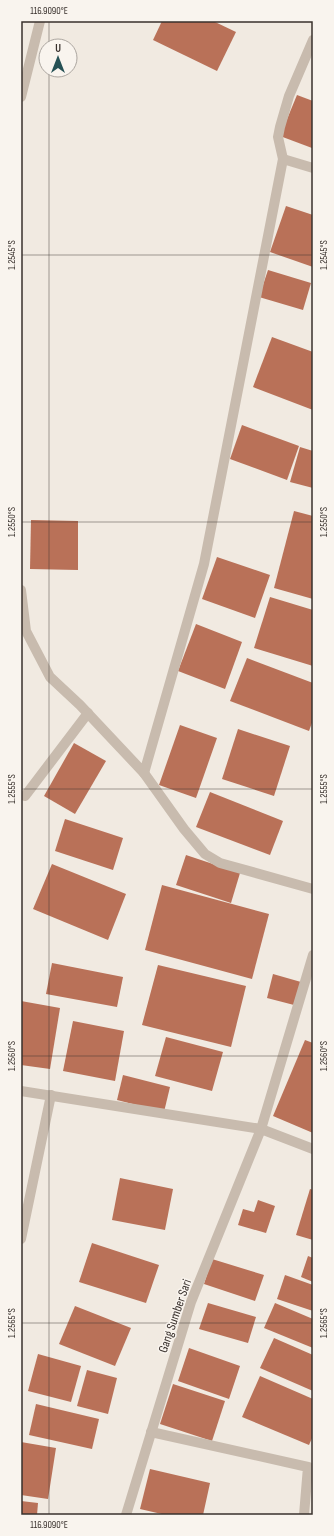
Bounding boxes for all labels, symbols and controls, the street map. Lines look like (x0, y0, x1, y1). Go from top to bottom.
text: 116.9090°E (30, 5, 68, 17)
north arrow (38, 38, 78, 78)
text: U (55, 42, 61, 55)
text: 1.2545°S (6, 240, 18, 270)
text: 1.2545°S (318, 240, 330, 270)
text: 1.2550°S (6, 507, 18, 537)
text: 1.2550°S (318, 507, 330, 537)
text: 1.2555°S (6, 774, 18, 804)
text: 1.2555°S (318, 774, 330, 804)
text: 1.2560°S (6, 1041, 18, 1071)
text: 1.2560°S (318, 1041, 330, 1071)
street label: Gang Sumber Sari (155, 1277, 195, 1355)
text: 1.2565°S (6, 1308, 18, 1338)
text: 1.2565°S (318, 1308, 330, 1338)
text: 116.9090°E (30, 1519, 68, 1531)

